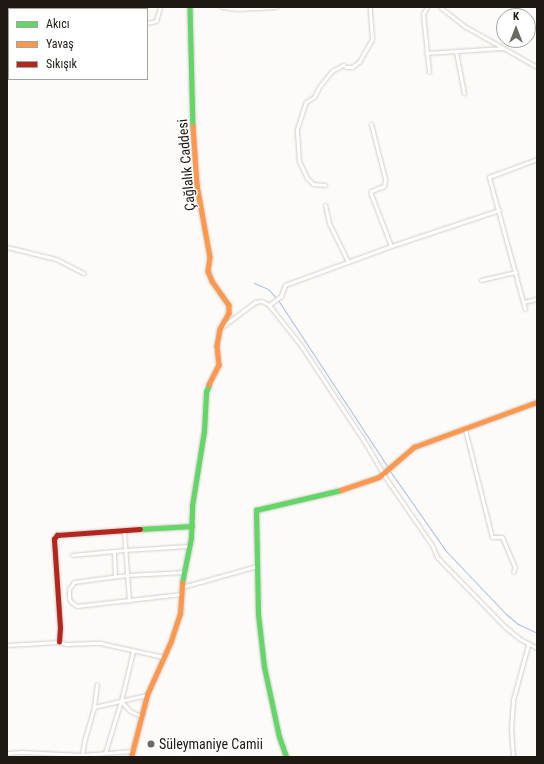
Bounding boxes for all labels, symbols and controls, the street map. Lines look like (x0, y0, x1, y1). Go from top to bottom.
legend (8, 8, 148, 80)
north arrow (496, 8, 536, 48)
text: K (513, 10, 519, 23)
text: Akıcı (46, 17, 70, 31)
text: Yavaş (46, 37, 74, 51)
text: Sıkışık (46, 57, 77, 71)
street label: Çağlalık Caddesi (174, 118, 198, 212)
place label: Süleymaniye Camii (159, 736, 263, 752)
marker: Süleymaniye Camii (146, 739, 156, 749)

